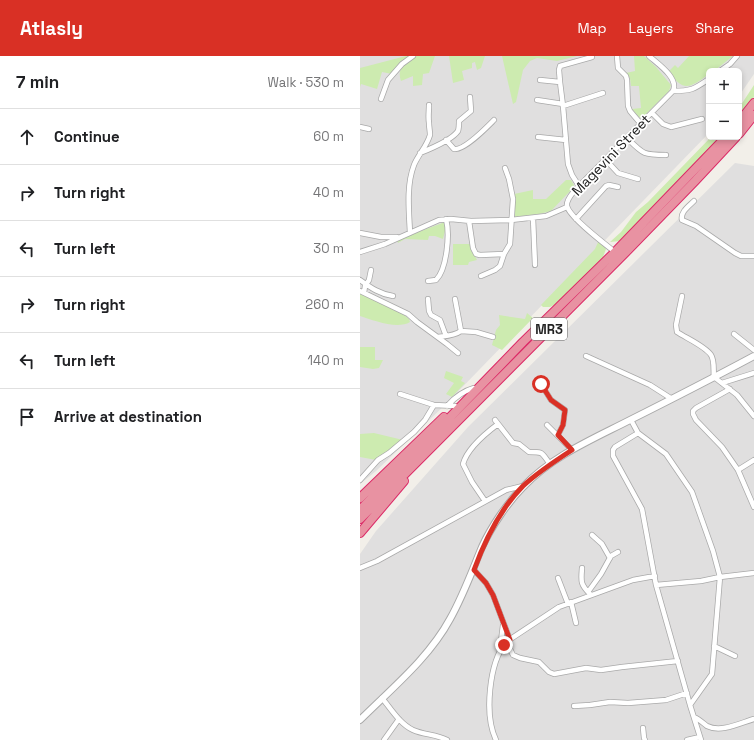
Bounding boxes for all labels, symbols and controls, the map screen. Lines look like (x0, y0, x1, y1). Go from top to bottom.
text: Atlasly (20, 16, 83, 41)
text: Map (577, 19, 607, 37)
text: Layers (629, 19, 673, 37)
text: Share (695, 19, 734, 37)
map controls (706, 68, 742, 140)
button: + (706, 68, 742, 104)
text: 7 min (16, 71, 59, 93)
text: Walk · 530 m (267, 74, 344, 91)
button: − (706, 104, 742, 140)
street label: Magevini Street (568, 111, 654, 199)
icon: ahead (16, 126, 38, 148)
text: Continue (54, 127, 120, 146)
text: 60 m (313, 128, 344, 145)
icon: right (16, 182, 38, 204)
text: Turn right (54, 183, 125, 202)
text: 40 m (313, 184, 344, 201)
icon: left (16, 238, 38, 260)
text: Turn left (54, 239, 116, 258)
text: 30 m (313, 240, 344, 257)
icon: right (16, 294, 38, 316)
text: Turn right (54, 295, 125, 314)
text: 260 m (305, 296, 344, 313)
road number: MR3 (531, 318, 567, 340)
icon: left (16, 350, 38, 372)
text: Turn left (54, 351, 116, 370)
text: 140 m (308, 352, 344, 369)
route start (532, 375, 550, 393)
icon: arrive (16, 406, 38, 428)
text: Arrive at destination (54, 407, 202, 426)
route end (495, 636, 513, 654)

